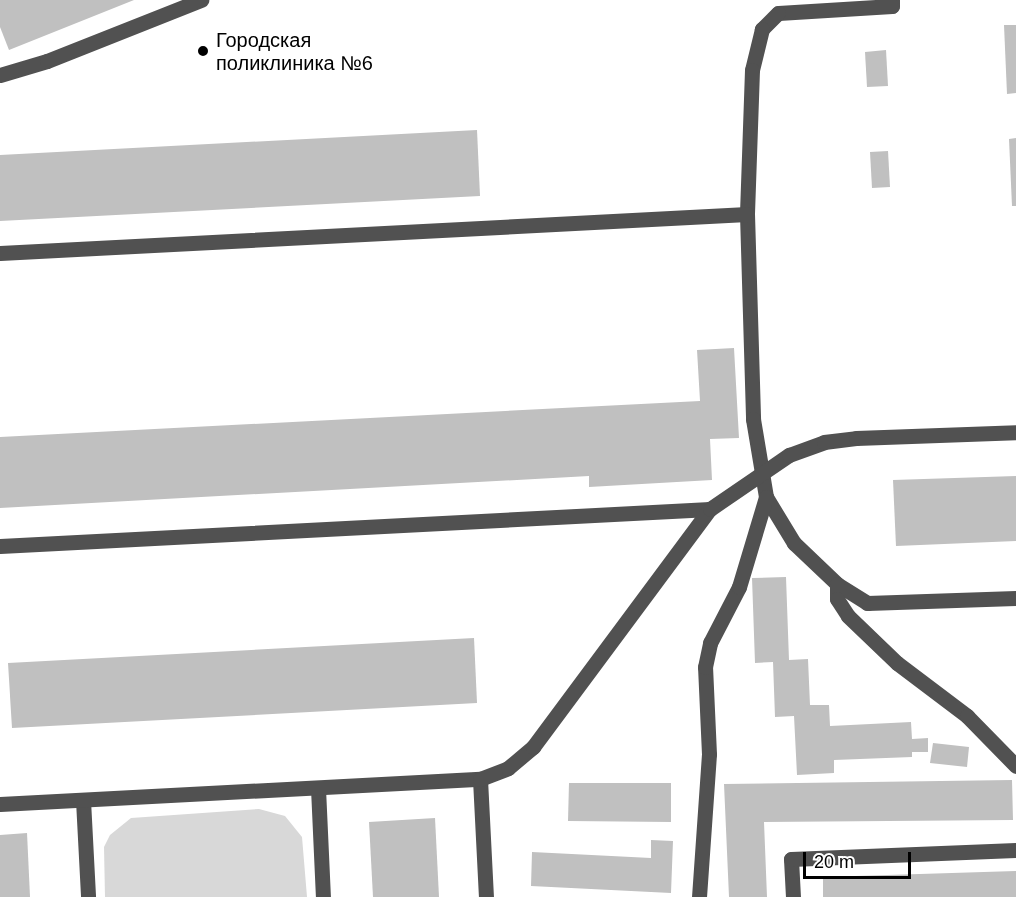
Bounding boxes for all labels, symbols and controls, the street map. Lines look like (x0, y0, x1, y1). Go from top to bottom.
place label: Городская поликлиника №6 (216, 28, 373, 75)
marker: Городская поликлиника №6 (194, 42, 212, 60)
scale bar (806, 840, 914, 878)
text: 20 m (814, 852, 854, 872)

